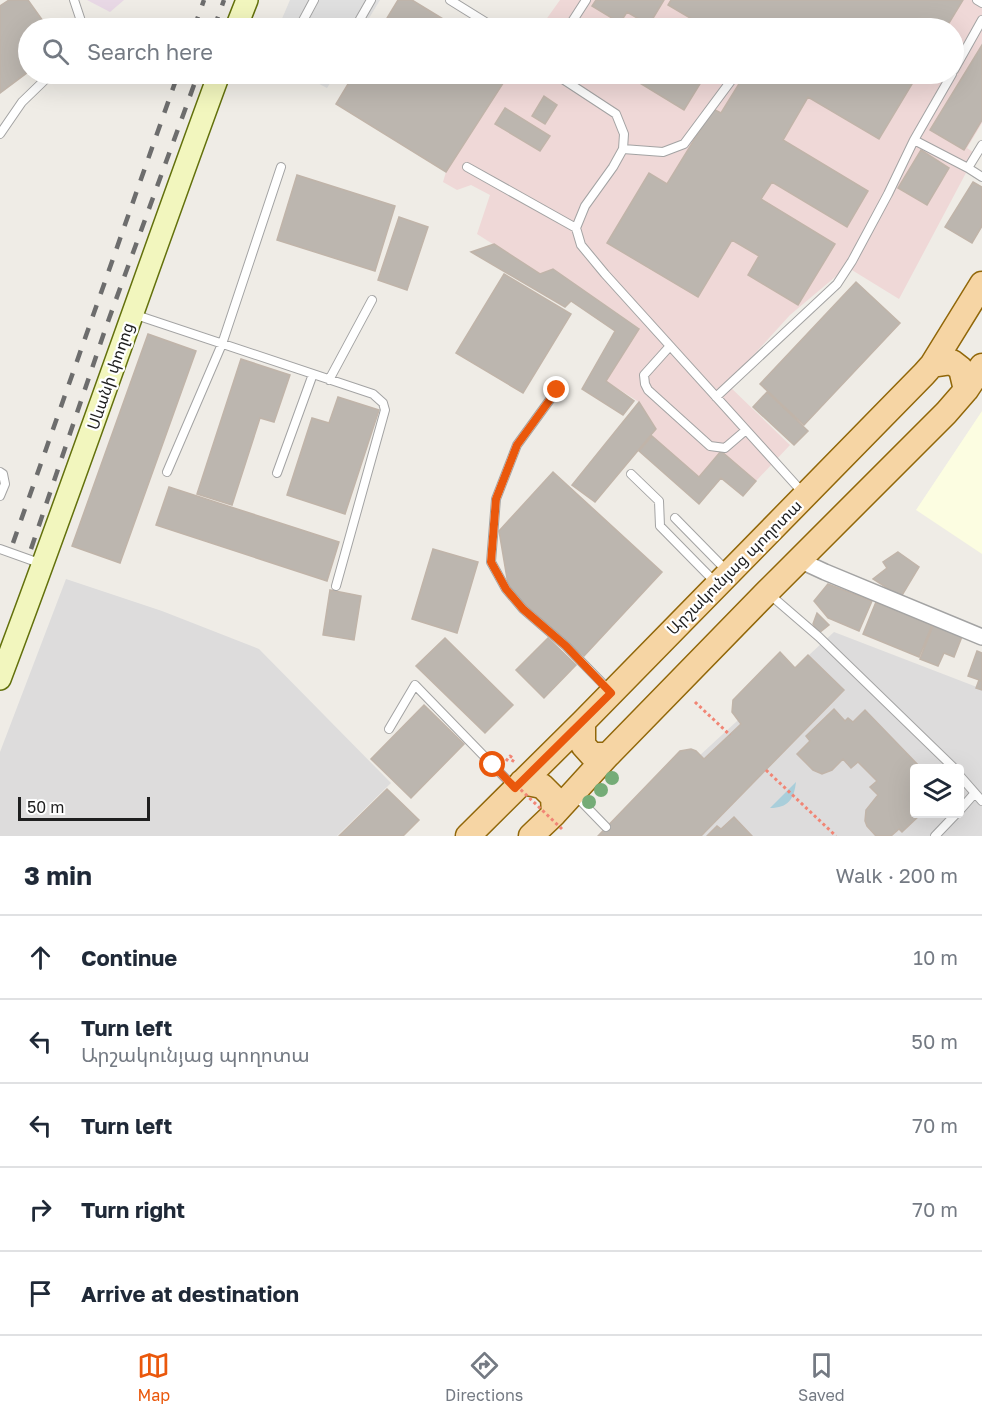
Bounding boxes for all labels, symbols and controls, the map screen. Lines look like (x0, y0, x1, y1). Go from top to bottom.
search box (18, 18, 964, 84)
icon: search (39, 35, 72, 68)
text: Search here (87, 38, 213, 65)
street label: Սևանի փողոց (82, 320, 138, 432)
route end (543, 376, 569, 402)
street label: Արշակունյաց պողոտա (662, 495, 806, 639)
route start (479, 751, 505, 777)
map controls (910, 764, 964, 818)
button: layers (910, 764, 964, 818)
scale bar (18, 794, 150, 822)
text: 50 m (27, 797, 64, 817)
text: 3 min (24, 860, 92, 891)
text: Walk · 200 m (836, 863, 958, 887)
icon: ahead (24, 941, 57, 974)
text: Continue (81, 944, 177, 971)
text: 10 m (913, 945, 958, 969)
text: Turn left (81, 1014, 172, 1041)
icon: left (24, 1025, 57, 1058)
text: 50 m (911, 1029, 958, 1053)
text: Արշակունյաց պողոտա (81, 1042, 310, 1066)
icon: left (24, 1109, 57, 1142)
text: Turn left (81, 1112, 172, 1139)
text: 70 m (912, 1113, 958, 1137)
icon: right (24, 1193, 57, 1226)
text: Turn right (81, 1196, 185, 1223)
text: 70 m (912, 1197, 958, 1221)
icon: arrive (24, 1277, 57, 1310)
text: Arrive at destination (81, 1280, 299, 1307)
tab: Map (137, 1349, 170, 1405)
tab: Directions (445, 1349, 523, 1405)
tab: Saved (798, 1349, 845, 1405)

